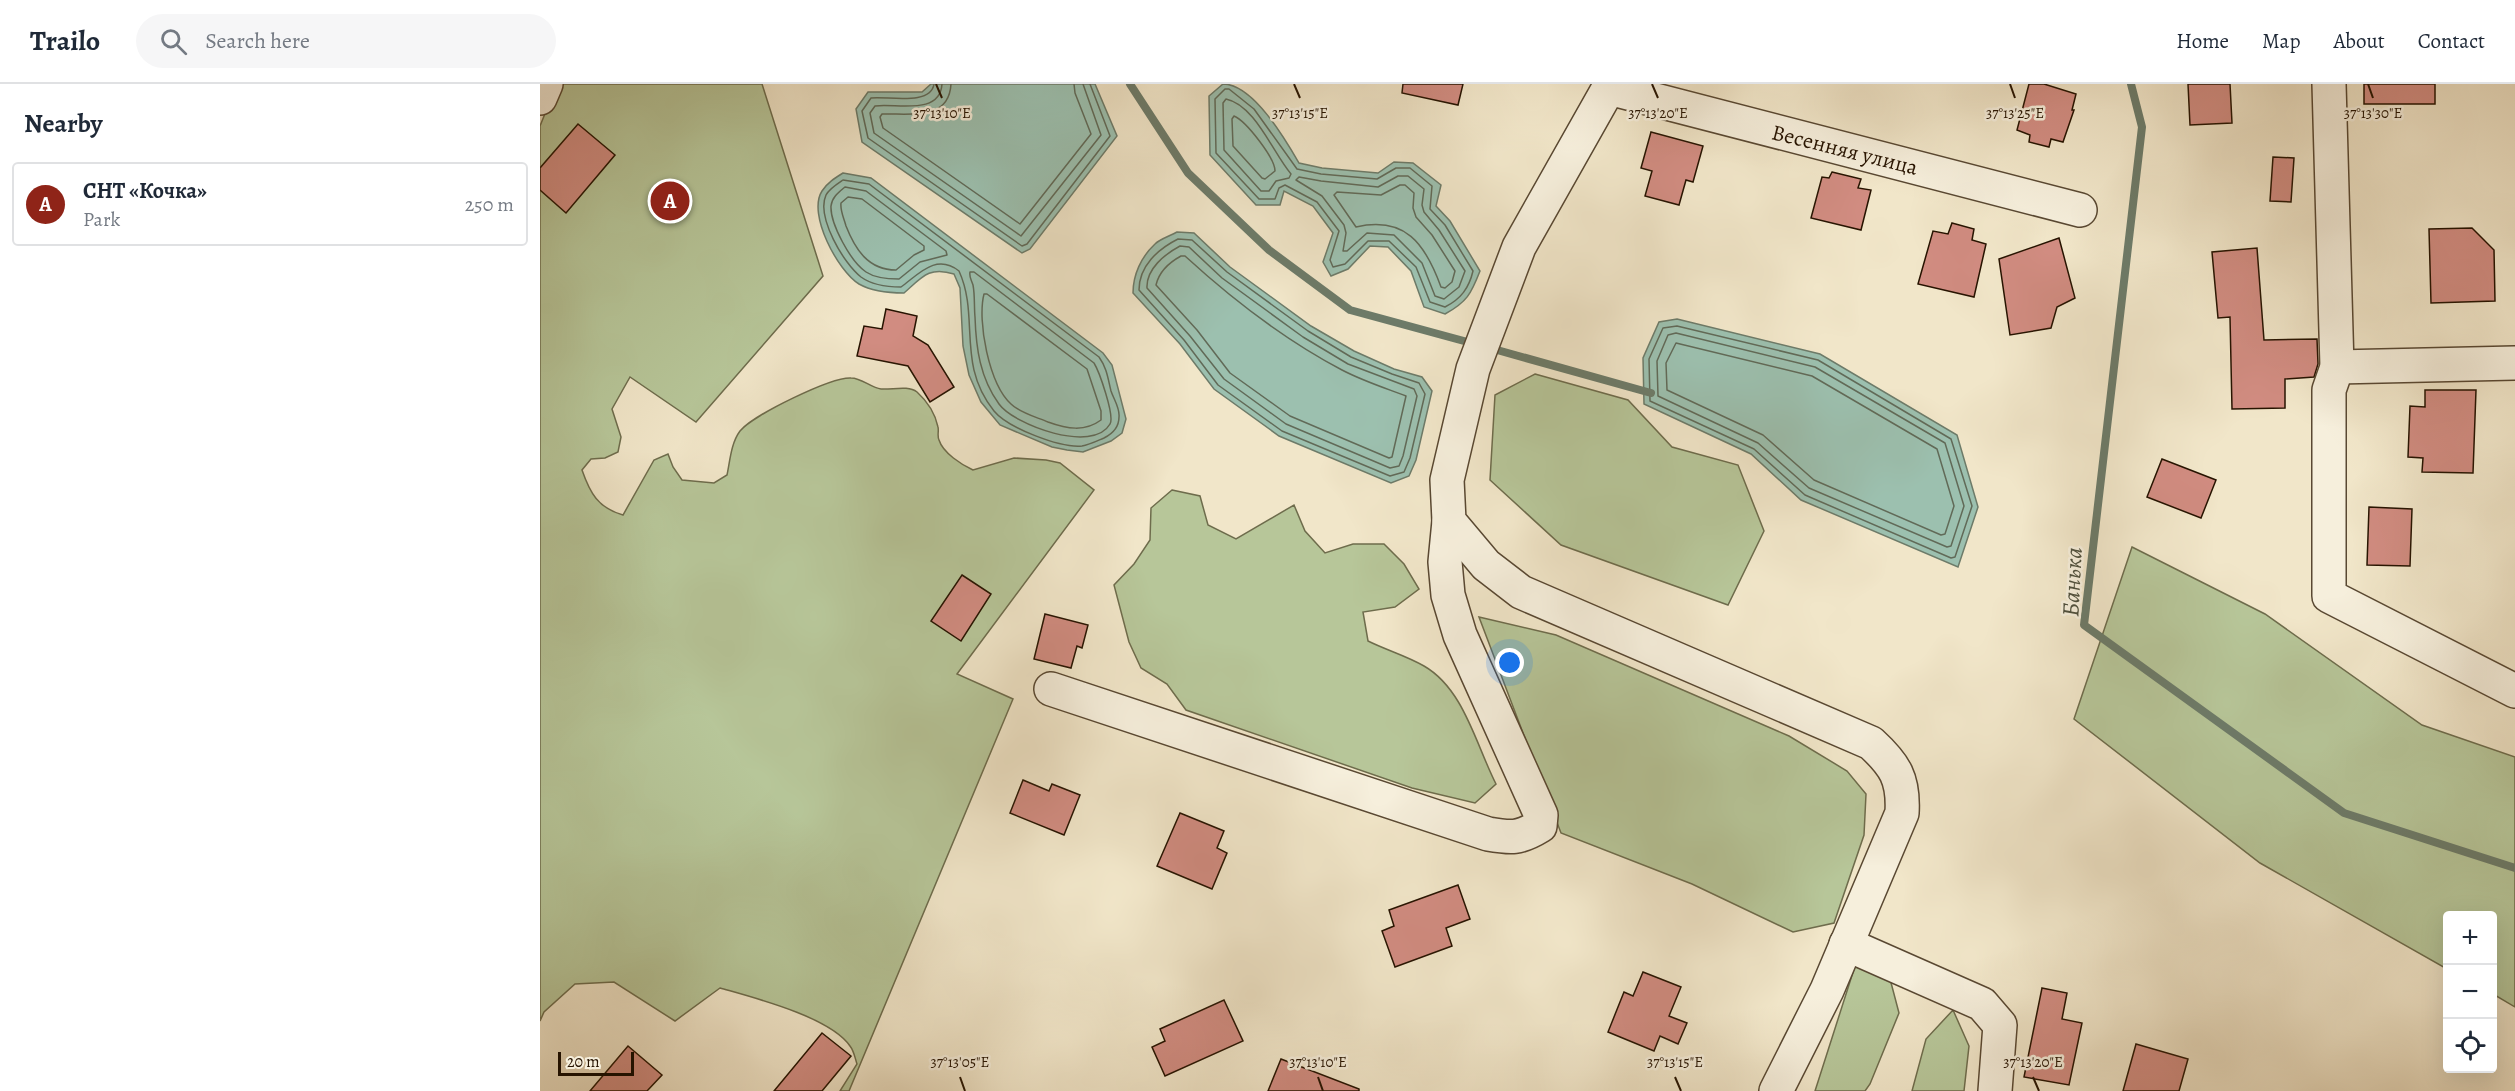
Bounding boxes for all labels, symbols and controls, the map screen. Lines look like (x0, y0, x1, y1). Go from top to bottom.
search box (136, 14, 556, 68)
text: Trailo (30, 22, 100, 60)
icon: search (157, 25, 190, 58)
text: Search here (205, 26, 310, 56)
text: Home (2176, 27, 2229, 55)
text: Map (2262, 27, 2300, 55)
text: About (2333, 27, 2385, 55)
text: Contact (2418, 27, 2485, 55)
text: 37°13'10"E (913, 103, 971, 123)
text: 37°13'15"E (1272, 103, 1328, 123)
text: 37°13'20"E (1628, 103, 1688, 123)
text: 37°13'25"E (1986, 103, 2044, 123)
text: 37°13'30"E (2344, 103, 2402, 123)
text: Nearby (24, 106, 103, 141)
street label: Весенняя улица (1769, 117, 1922, 183)
text: СНТ «Кочка» (83, 176, 207, 206)
pin: A (650, 178, 690, 224)
text: A (39, 191, 52, 218)
text: 250 m (465, 191, 514, 218)
text: Park (83, 206, 121, 233)
water label: Банька (2054, 546, 2090, 618)
your location (1495, 648, 1524, 677)
map controls (2443, 911, 2497, 1073)
button: + (2443, 911, 2497, 965)
button: − (2443, 965, 2497, 1019)
button: locate (2443, 1019, 2497, 1073)
scale bar (558, 1049, 634, 1076)
text: 20 m (567, 1051, 600, 1073)
text: 37°13'05"E (931, 1052, 989, 1072)
text: 37°13'10"E (1289, 1052, 1347, 1072)
text: 37°13'15"E (1647, 1052, 1703, 1072)
text: 37°13'20"E (2003, 1052, 2063, 1072)

